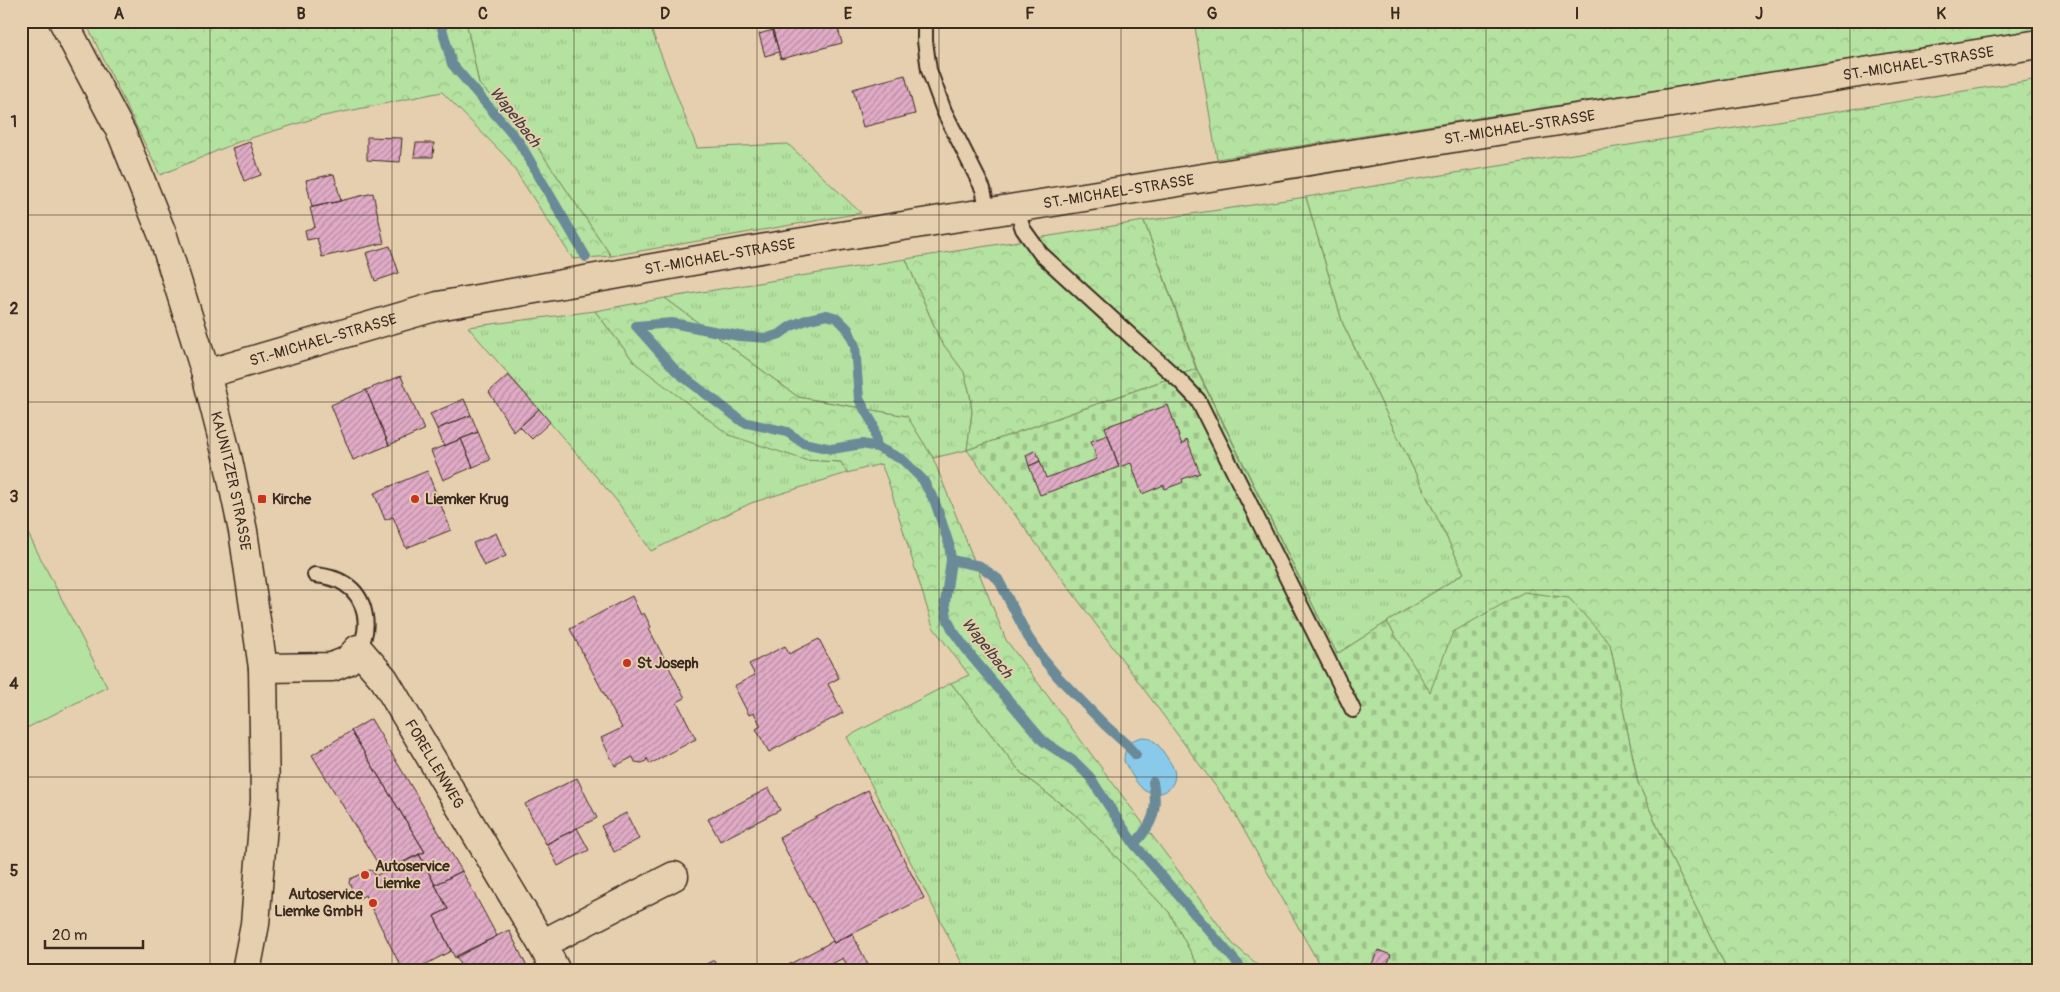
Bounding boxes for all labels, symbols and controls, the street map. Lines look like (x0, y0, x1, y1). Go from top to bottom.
text: A (114, 4, 125, 24)
text: B (296, 4, 306, 24)
text: C (478, 4, 488, 24)
text: D (660, 4, 670, 24)
text: E (844, 4, 853, 24)
text: F (1025, 4, 1035, 24)
text: G (1207, 4, 1218, 24)
text: H (1390, 4, 1400, 24)
text: I (1575, 4, 1579, 24)
text: J (1755, 4, 1763, 24)
text: K (1936, 4, 1946, 24)
street label: ST.-MICHAEL-STRASSE (1842, 42, 1996, 85)
water label: Wapelbach (485, 83, 546, 152)
street label: ST.-MICHAEL-STRASSE (1443, 106, 1597, 149)
text: 1 (11, 112, 17, 132)
street label: ST.-MICHAEL-STRASSE (1042, 170, 1196, 213)
street label: ST.-MICHAEL-STRASSE (643, 234, 797, 279)
text: 2 (10, 299, 19, 319)
street label: ST.-MICHAEL-STRASSE (247, 309, 399, 370)
street label: KAUNITZER STRASSE (206, 409, 255, 552)
text: 3 (10, 487, 19, 507)
place label: Kirche (272, 490, 312, 509)
place label: Liemker Krug (425, 490, 509, 509)
marker: Kirche (256, 493, 268, 505)
marker: Liemker Krug (409, 493, 421, 505)
water label: Wapelbach (957, 614, 1018, 683)
place label: St Joseph (637, 654, 699, 673)
marker: St Joseph (621, 657, 633, 669)
text: 4 (9, 674, 19, 694)
street label: FORELLENWEG (401, 716, 469, 812)
place label: Autoservice Liemke (375, 857, 450, 893)
text: 5 (10, 861, 19, 881)
marker: Autoservice Liemke (359, 869, 371, 881)
place label: Autoservice Liemke GmbH (274, 885, 364, 921)
marker: Autoservice Liemke GmbH (367, 897, 379, 909)
scale bar (45, 917, 142, 949)
text: 20 m (52, 926, 87, 945)

